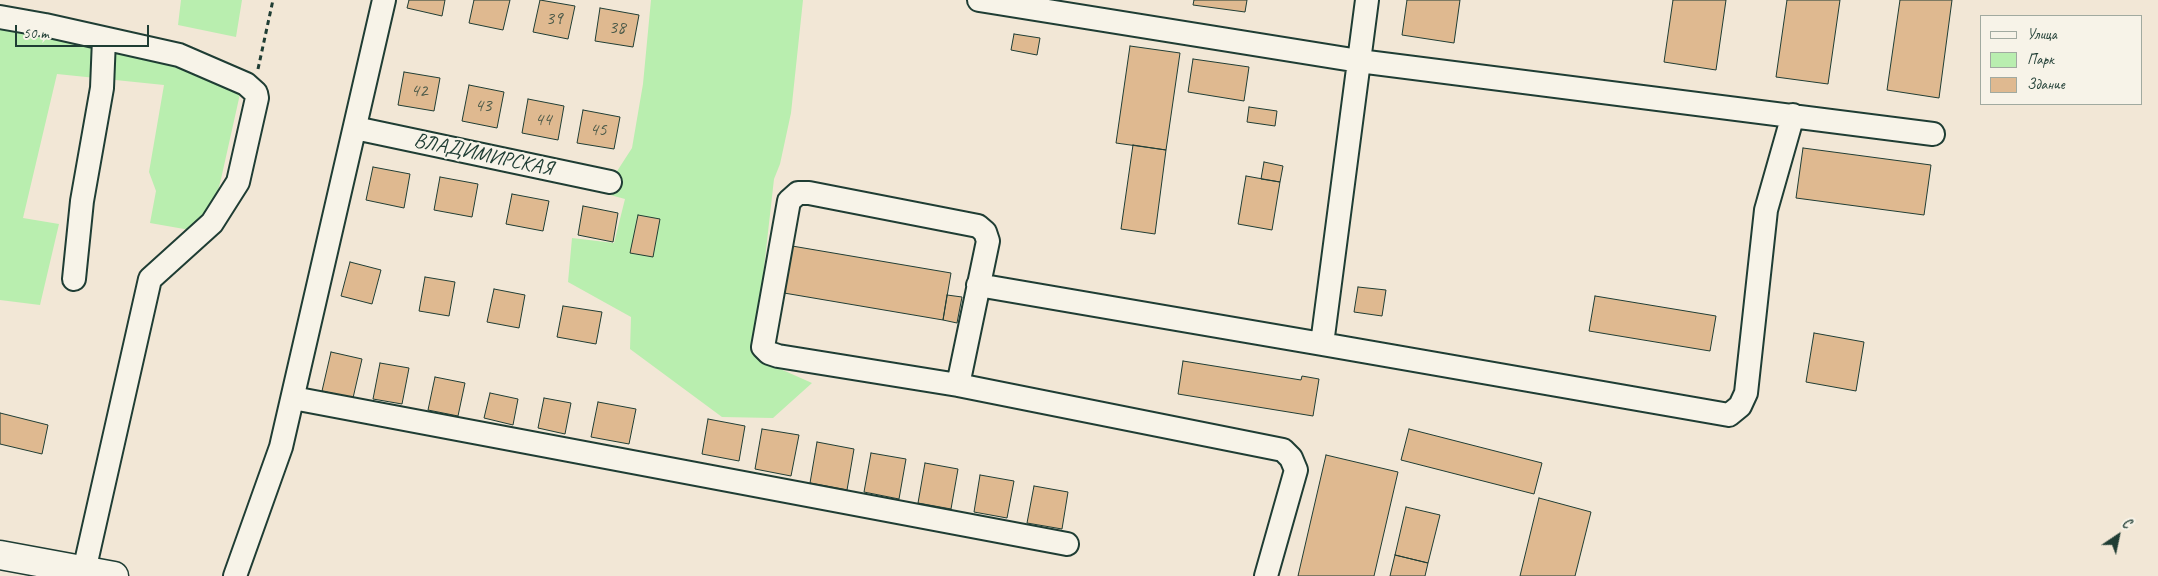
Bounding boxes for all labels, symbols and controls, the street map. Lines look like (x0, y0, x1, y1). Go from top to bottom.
house number: 39 (545, 8, 563, 30)
scale bar (18, 15, 151, 47)
legend (1980, 15, 2143, 105)
house number: 38 (608, 17, 626, 39)
text: 50 m (23, 24, 49, 43)
text: Улица (2027, 25, 2057, 44)
text: Парк (2027, 50, 2054, 69)
text: Здание (2027, 75, 2065, 94)
house number: 42 (410, 80, 428, 102)
house number: 43 (474, 95, 492, 117)
house number: 44 (534, 109, 552, 131)
house number: 45 (589, 119, 607, 141)
street label: ВЛАДИМИРСКАЯ (411, 128, 555, 182)
north arrow (2093, 511, 2143, 561)
text: С (2119, 514, 2134, 532)

